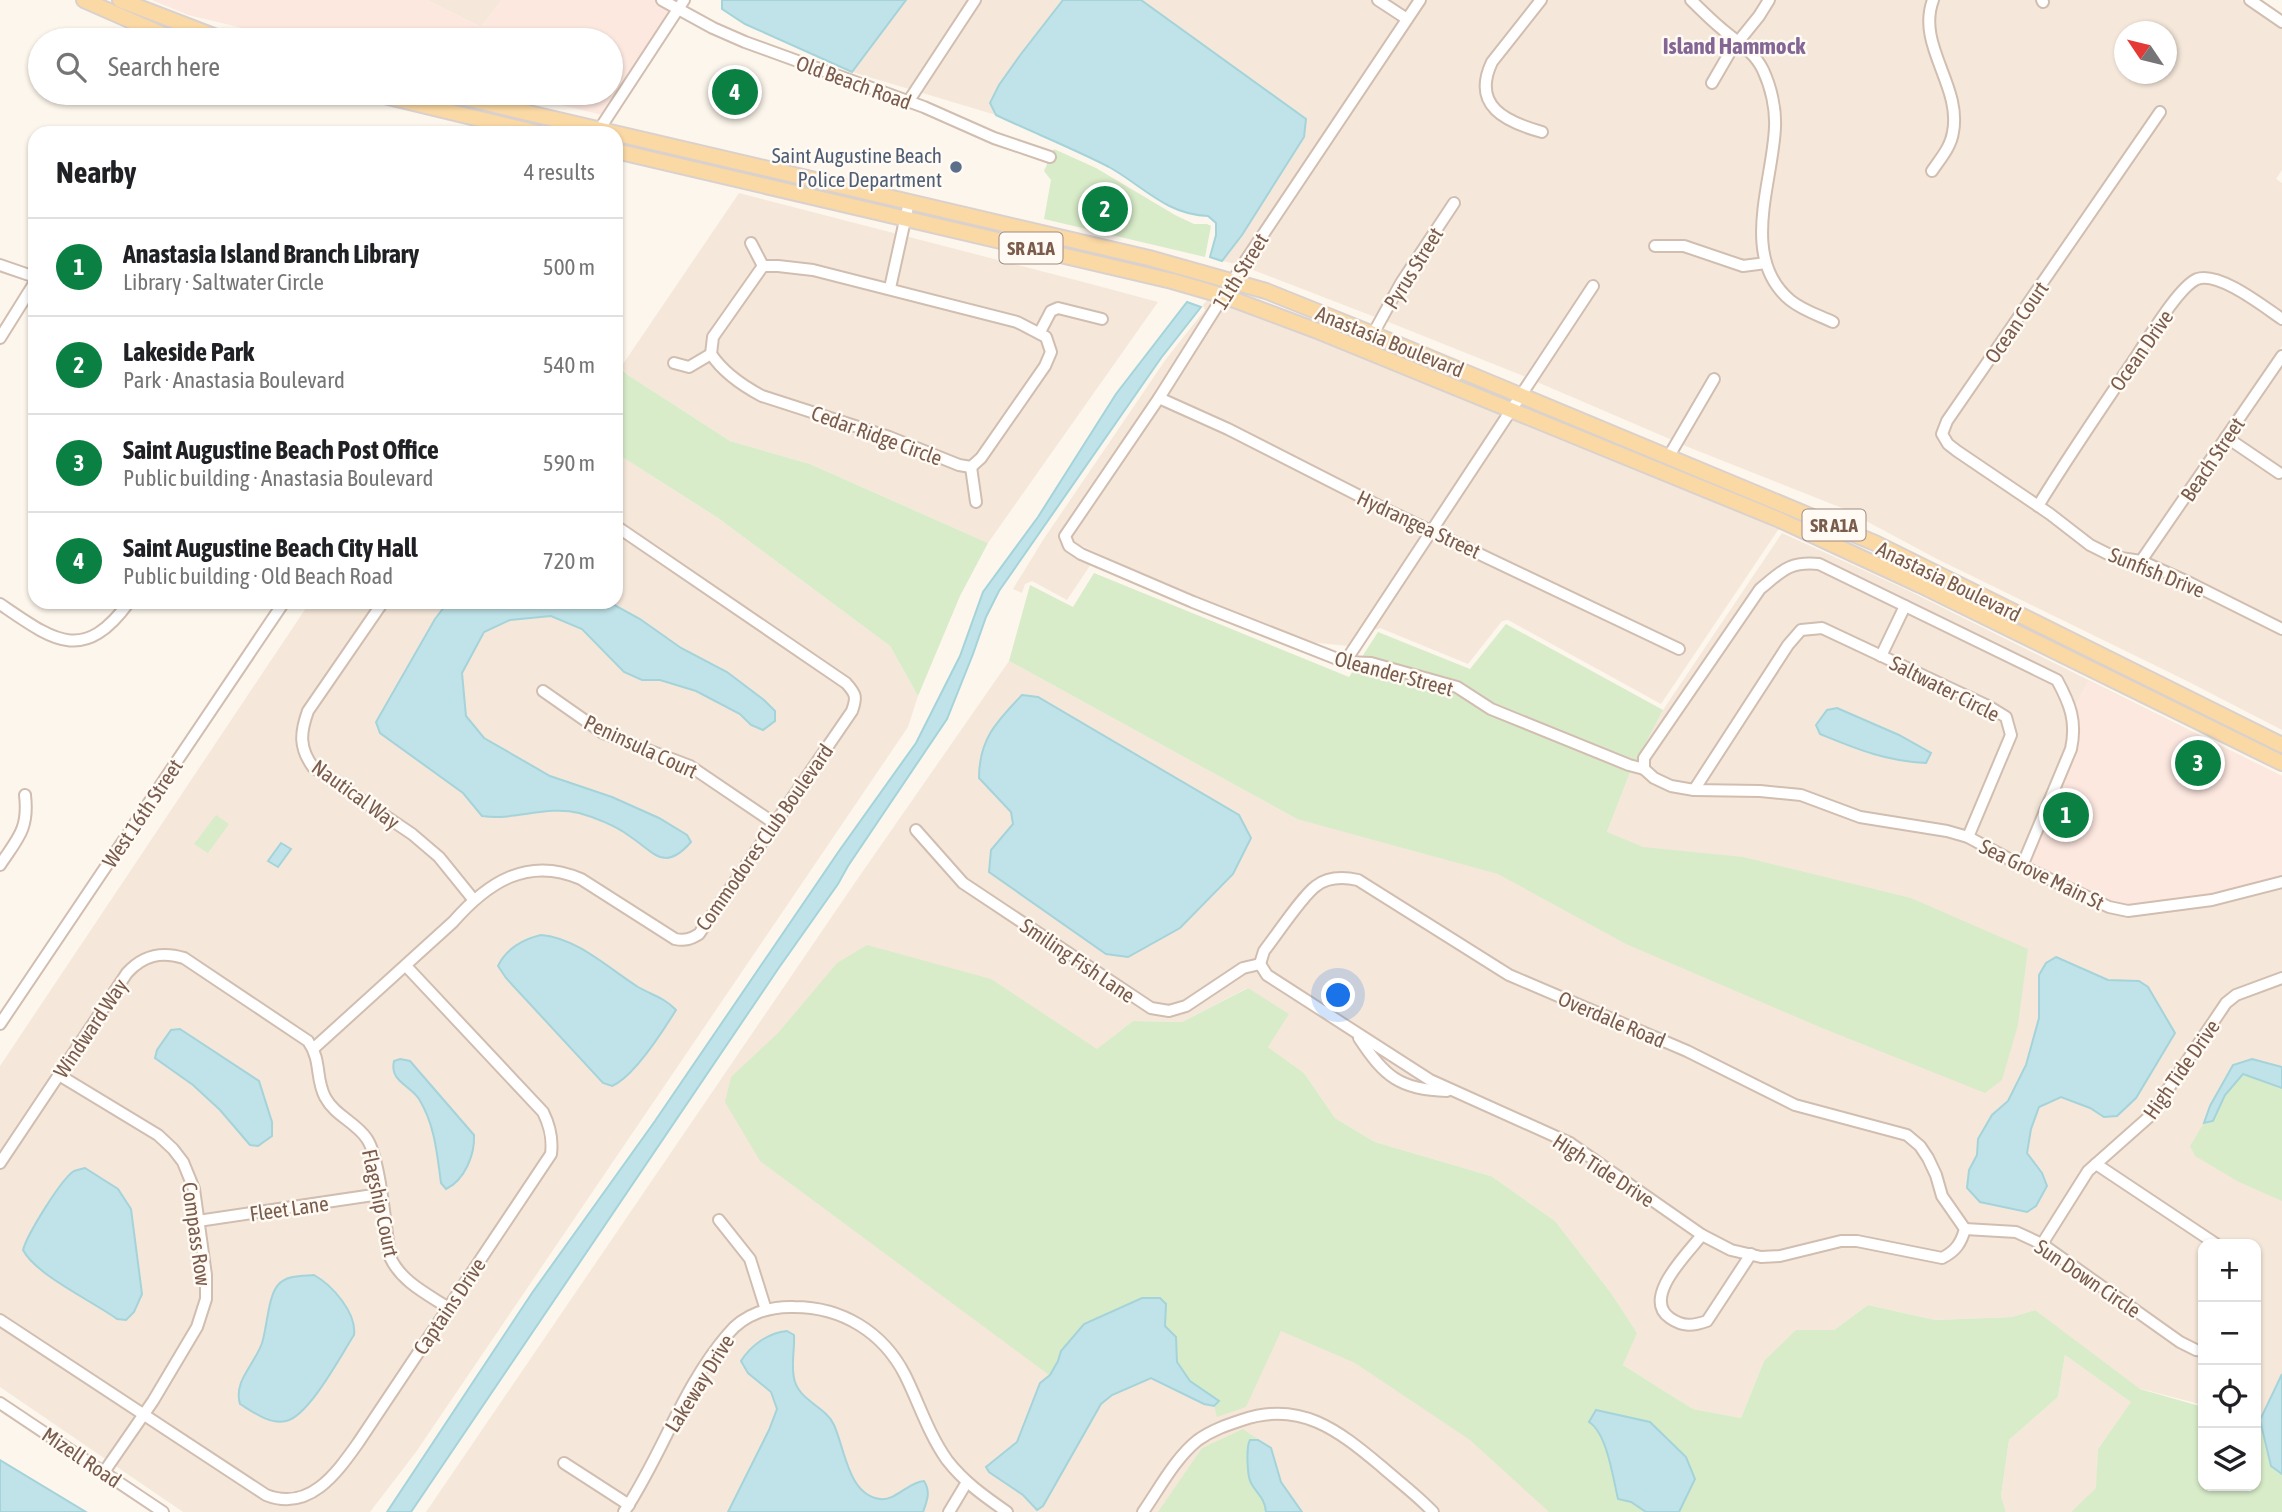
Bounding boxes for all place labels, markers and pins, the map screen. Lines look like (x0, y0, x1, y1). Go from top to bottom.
pin: 4 (712, 66, 758, 118)
place label: Saint Augustine Beach Police Department (772, 143, 942, 191)
marker: Saint Augustine Beach Police Department (948, 159, 964, 175)
pin: 2 (1082, 183, 1128, 235)
pin: 3 (2175, 737, 2221, 789)
pin: 1 (2043, 789, 2089, 841)

